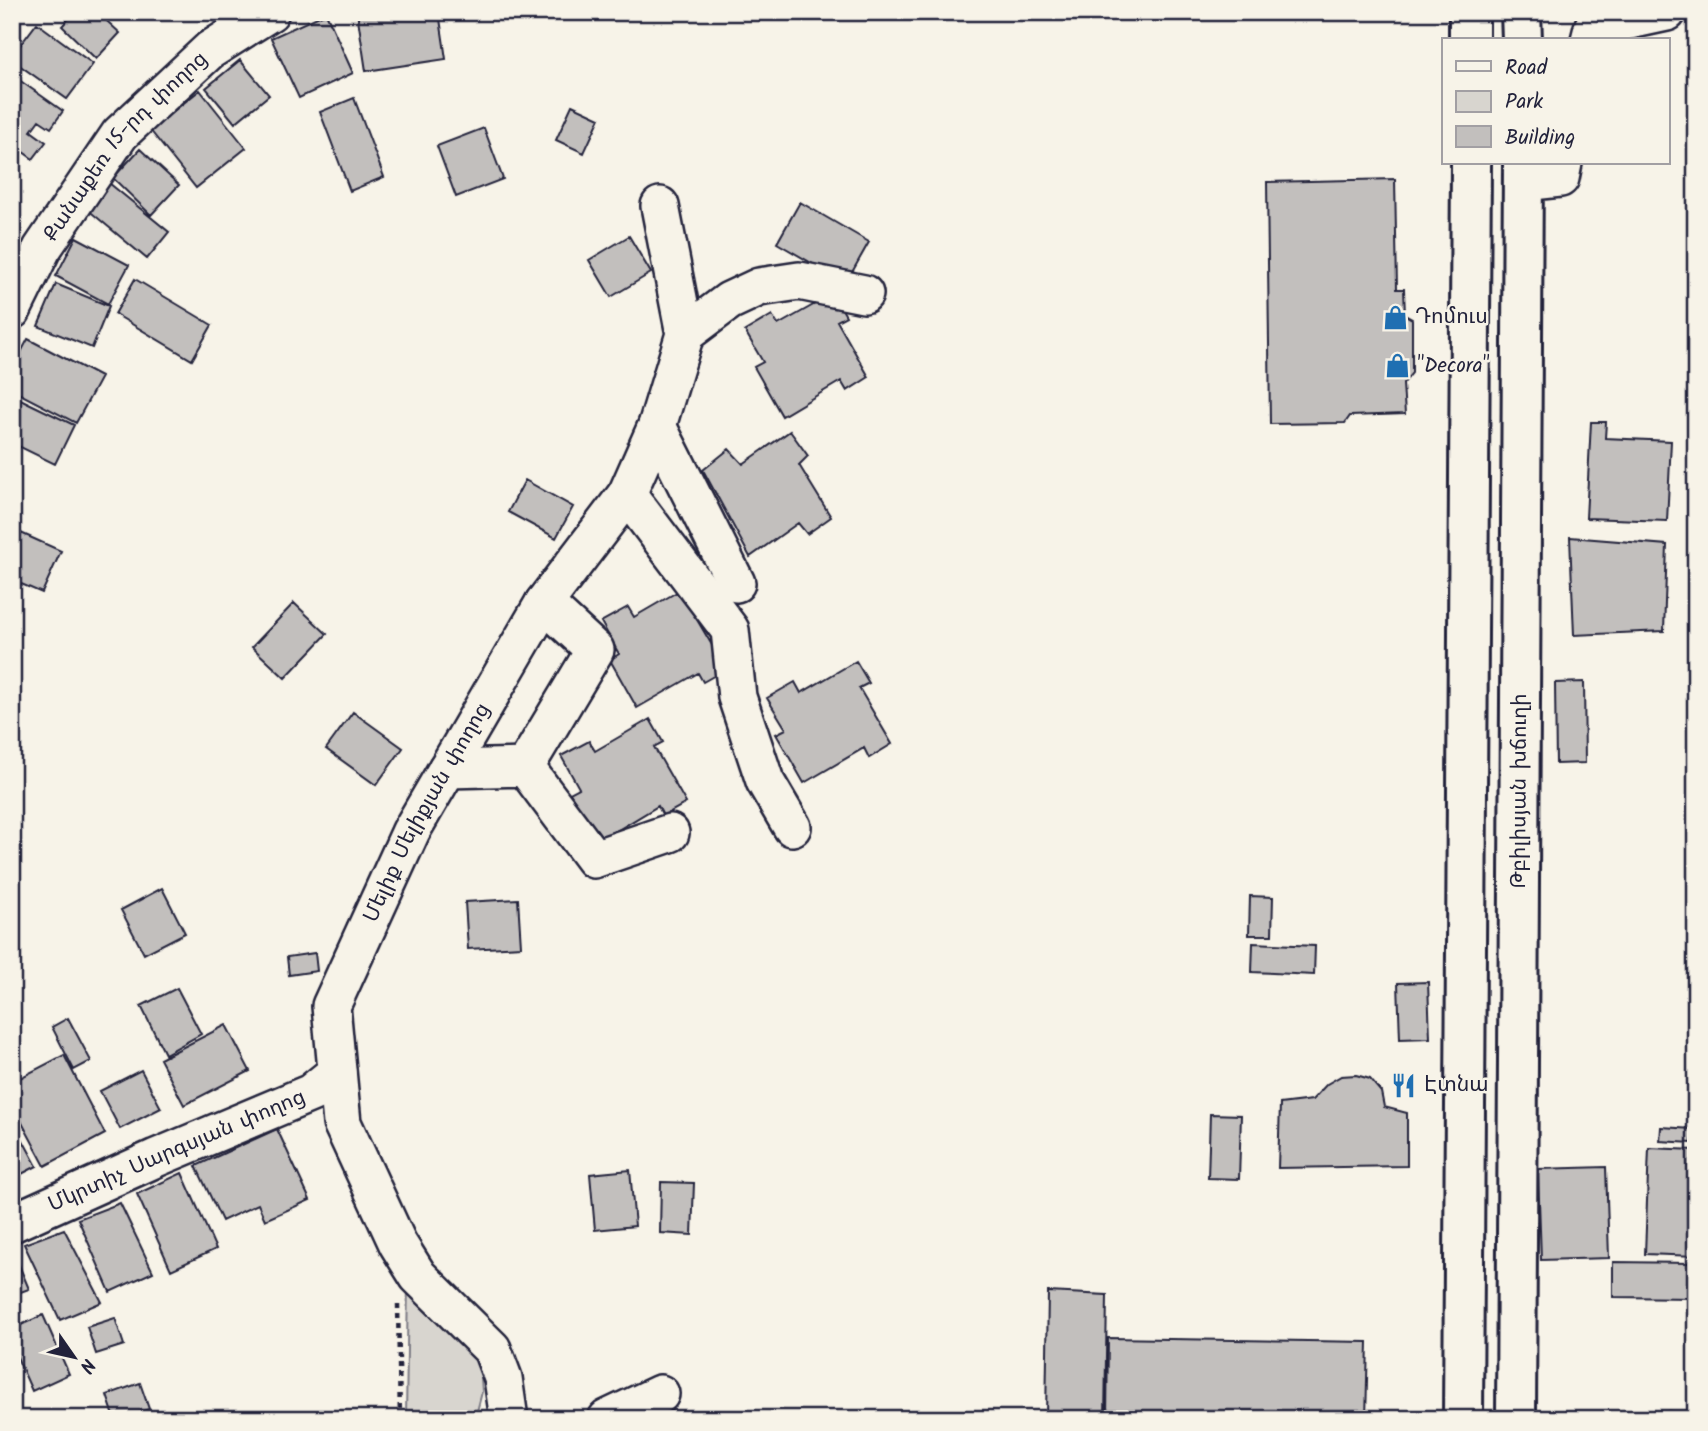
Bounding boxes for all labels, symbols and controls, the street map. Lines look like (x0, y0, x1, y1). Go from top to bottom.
legend (1442, 38, 1670, 164)
street label: Քանաքեռ 15-րդ փողոց (35, 43, 215, 248)
text: Road (1505, 52, 1548, 85)
text: Park (1505, 86, 1543, 119)
text: Building (1505, 122, 1575, 155)
place label: Դոմուս (1415, 301, 1488, 334)
shop icon: Դոմուս (1381, 303, 1409, 331)
place label: "Decora" (1417, 350, 1490, 383)
shop icon: "Decora" (1383, 352, 1411, 380)
street label: Թբիլիսյան խճուղի (1502, 693, 1537, 889)
street label: Մելիք Մելիքյան փողոց (355, 697, 499, 928)
place label: Էտնա (1424, 1069, 1489, 1102)
restaurant icon: Էտնա (1390, 1071, 1418, 1099)
street label: Մկրտիչ Սարգսյան փողոց (43, 1081, 311, 1221)
north arrow (38, 1322, 108, 1392)
text: N (71, 1352, 102, 1379)

